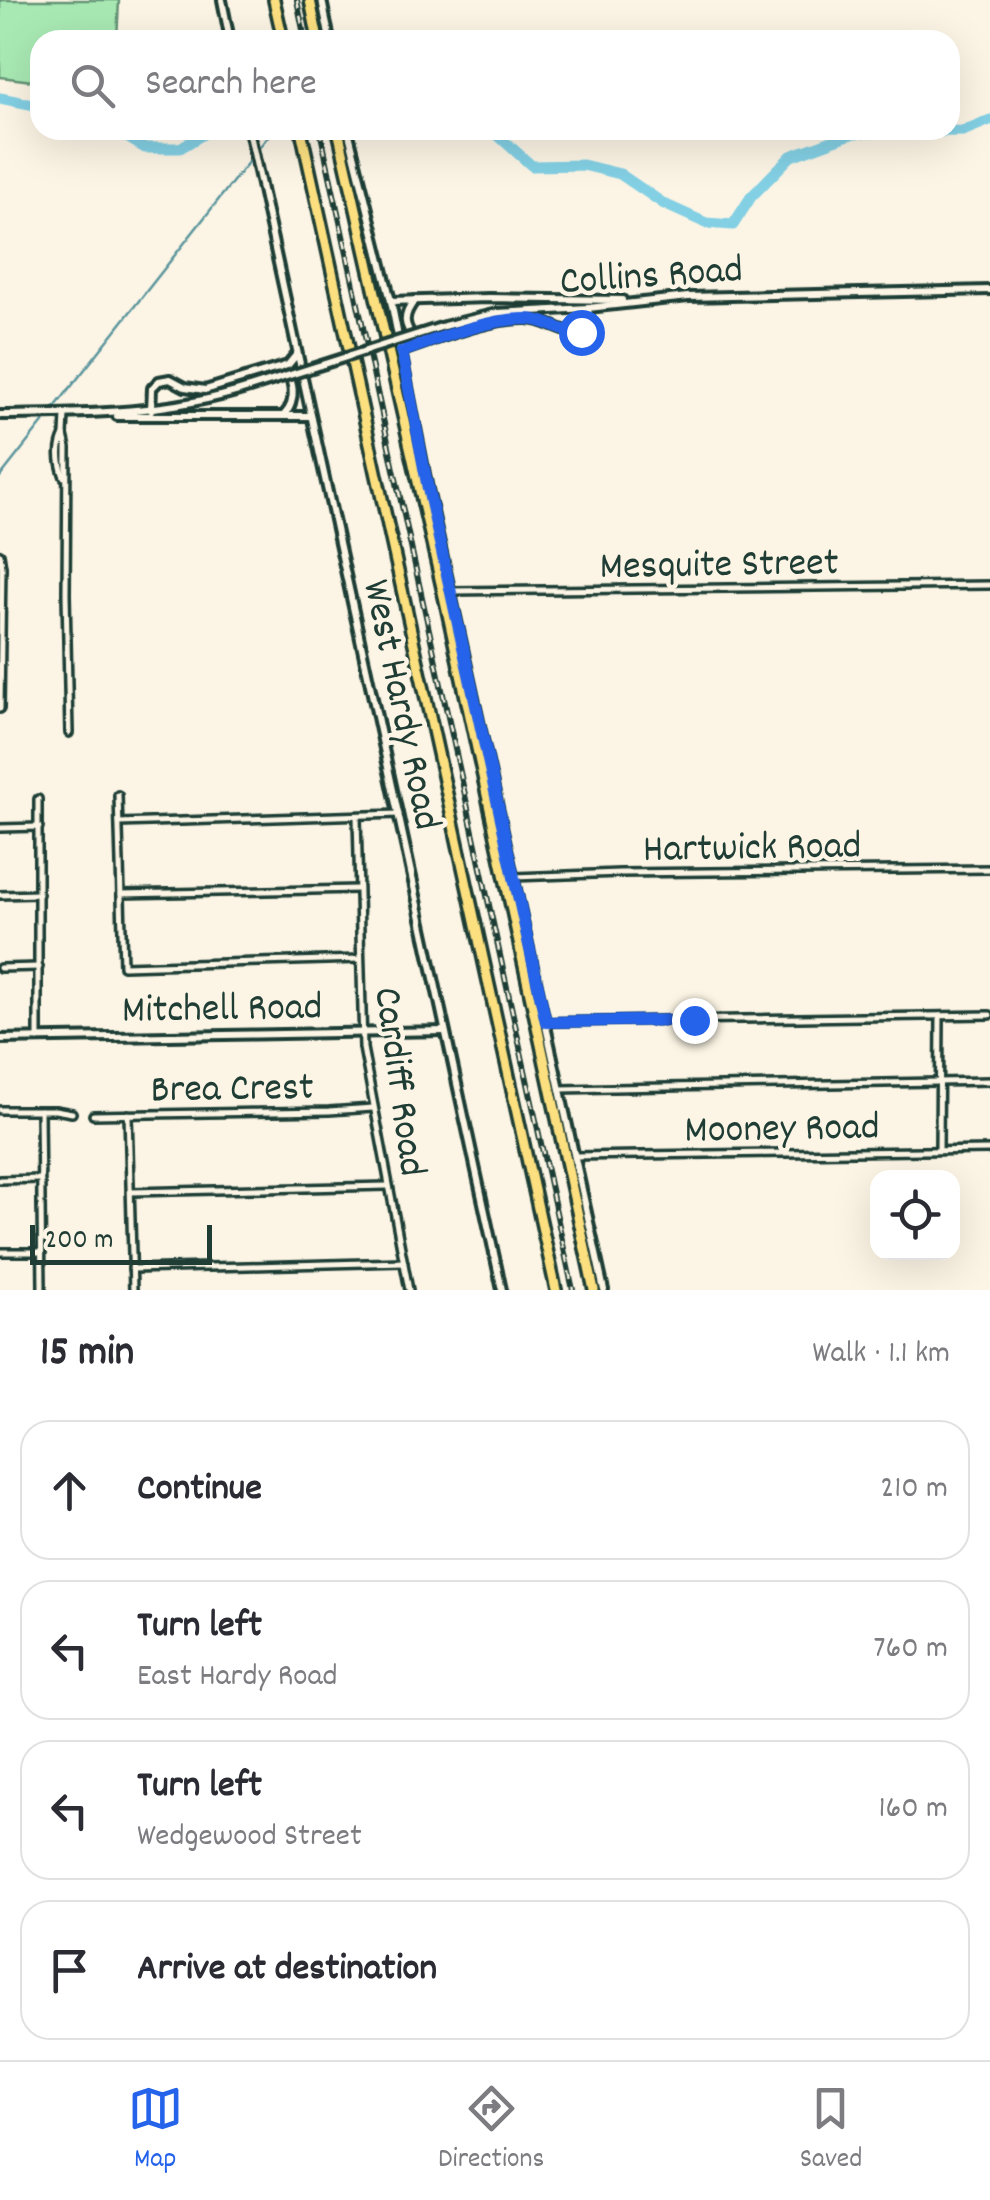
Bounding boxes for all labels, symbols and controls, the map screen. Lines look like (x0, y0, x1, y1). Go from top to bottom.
search box (30, 30, 960, 140)
icon: search (65, 58, 120, 113)
text: Search here (145, 58, 317, 113)
street label: Collins Road (558, 244, 745, 313)
route start (559, 310, 605, 356)
street label: Mesquite Street (599, 537, 839, 598)
street label: West Hardy Road (344, 575, 453, 836)
street label: Hartwick Road (642, 820, 862, 881)
street label: Mitchell Road (121, 981, 323, 1042)
street label: Cardiff Road (355, 984, 438, 1180)
route end (672, 998, 718, 1044)
street label: Brea Crest (150, 1062, 314, 1121)
street label: Mooney Road (684, 1101, 880, 1162)
map controls (870, 1170, 960, 1260)
button: locate (870, 1170, 960, 1260)
scale bar (30, 1220, 212, 1264)
text: 200 m (45, 1222, 113, 1262)
text: 15 min (40, 1325, 134, 1385)
text: Walk · 1.1 km (812, 1332, 950, 1378)
icon: ahead (42, 1463, 97, 1518)
text: Continue (137, 1463, 262, 1518)
text: 210 m (880, 1467, 948, 1513)
text: Turn left (137, 1600, 262, 1655)
icon: left (42, 1623, 97, 1678)
text: 760 m (873, 1627, 948, 1673)
text: East Hardy Road (137, 1655, 338, 1701)
text: Turn left (137, 1760, 262, 1815)
icon: left (42, 1783, 97, 1838)
text: 160 m (879, 1787, 948, 1833)
text: Wedgewood Street (137, 1815, 362, 1861)
icon: arrive (42, 1943, 97, 1998)
text: Arrive at destination (137, 1943, 437, 1998)
tab: Map (128, 2081, 183, 2181)
tab: Directions (438, 2081, 544, 2181)
tab: Saved (800, 2081, 862, 2181)

